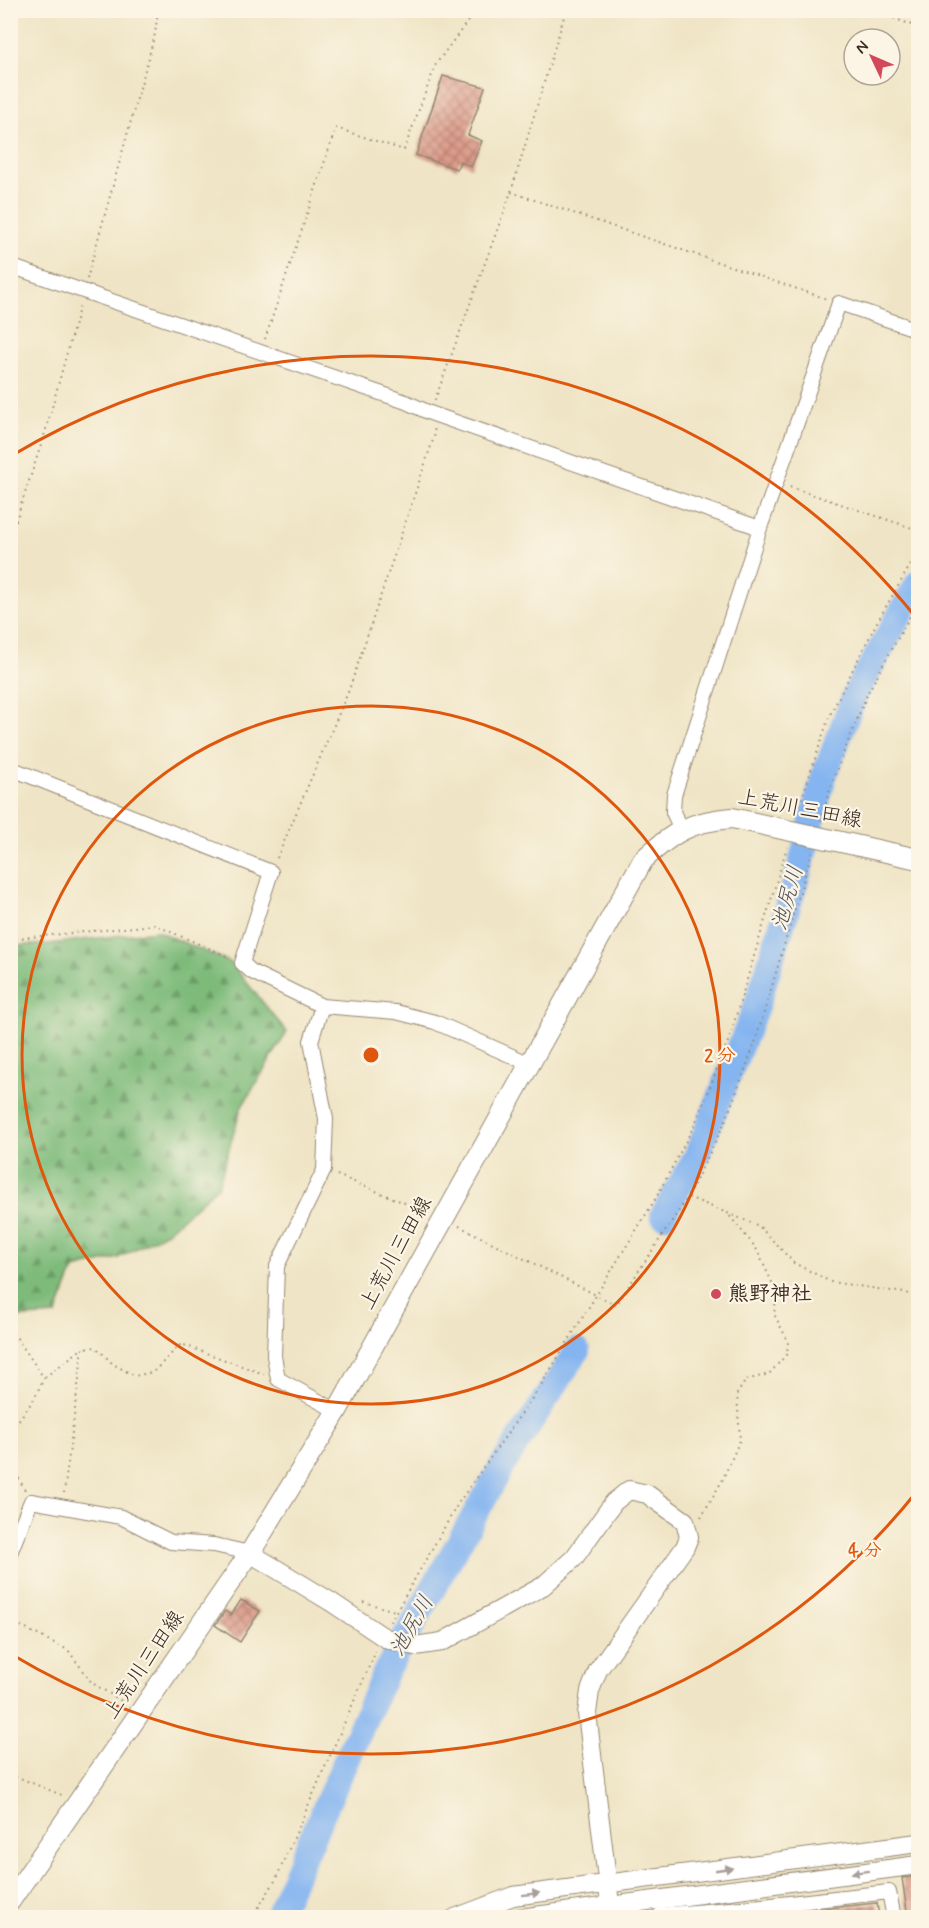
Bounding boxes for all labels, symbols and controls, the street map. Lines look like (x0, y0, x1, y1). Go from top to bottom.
north arrow (842, 27, 902, 87)
text: N (851, 36, 874, 59)
street label: 上荒川三田線 (735, 783, 865, 835)
water label: 池尻川 (765, 862, 811, 934)
text: 2 分 (704, 1044, 736, 1068)
centre of rings (361, 1045, 381, 1065)
street label: 上荒川三田線 (353, 1191, 439, 1315)
place label: 熊野神社 (728, 1280, 812, 1308)
marker: 熊野神社 (709, 1287, 723, 1301)
text: 4 分 (848, 1539, 882, 1563)
water label: 池尻川 (383, 1590, 441, 1662)
street label: 上荒川三田線 (97, 1605, 191, 1725)
one-way arrow (715, 1864, 734, 1874)
one-way arrow (851, 1867, 870, 1877)
one-way arrow (521, 1889, 540, 1899)

